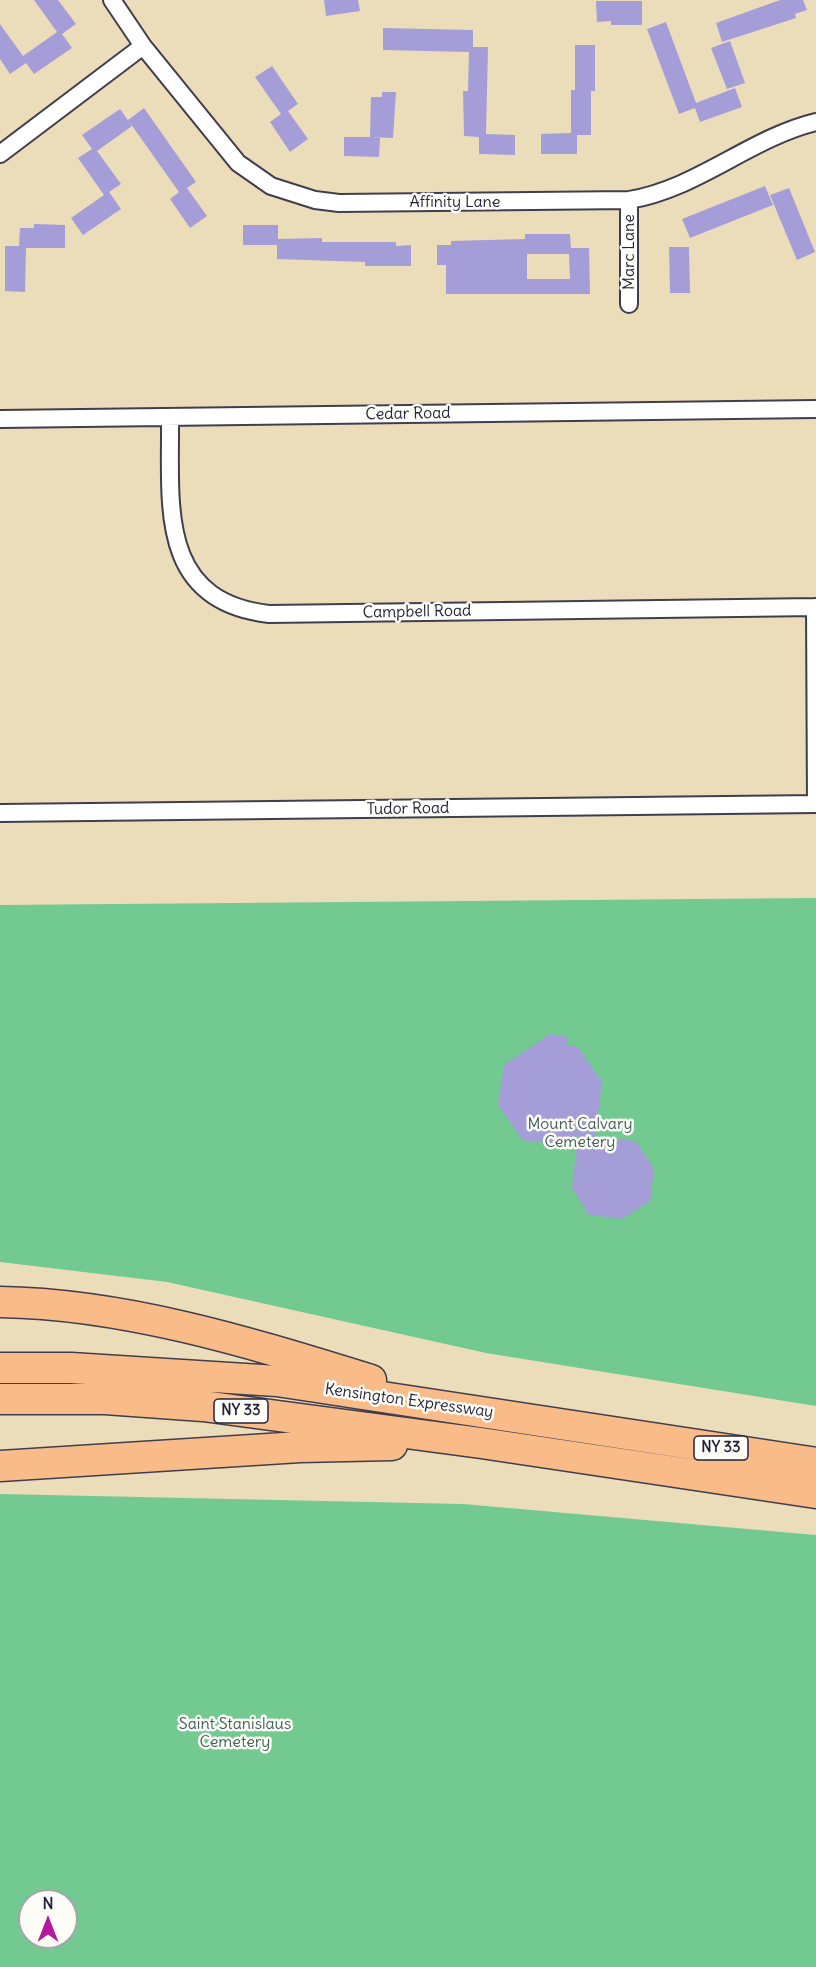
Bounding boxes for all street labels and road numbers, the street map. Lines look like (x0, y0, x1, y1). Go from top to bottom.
street label: Affinity Lane (410, 192, 500, 212)
street label: Marc Lane (619, 214, 639, 290)
street label: Cedar Road (365, 404, 451, 424)
street label: Campbell Road (363, 601, 471, 623)
street label: Tudor Road (366, 799, 450, 819)
street label: Kensington Expressway (323, 1380, 495, 1422)
road number: NY 33 (214, 1399, 268, 1423)
road number: NY 33 (694, 1436, 748, 1460)

